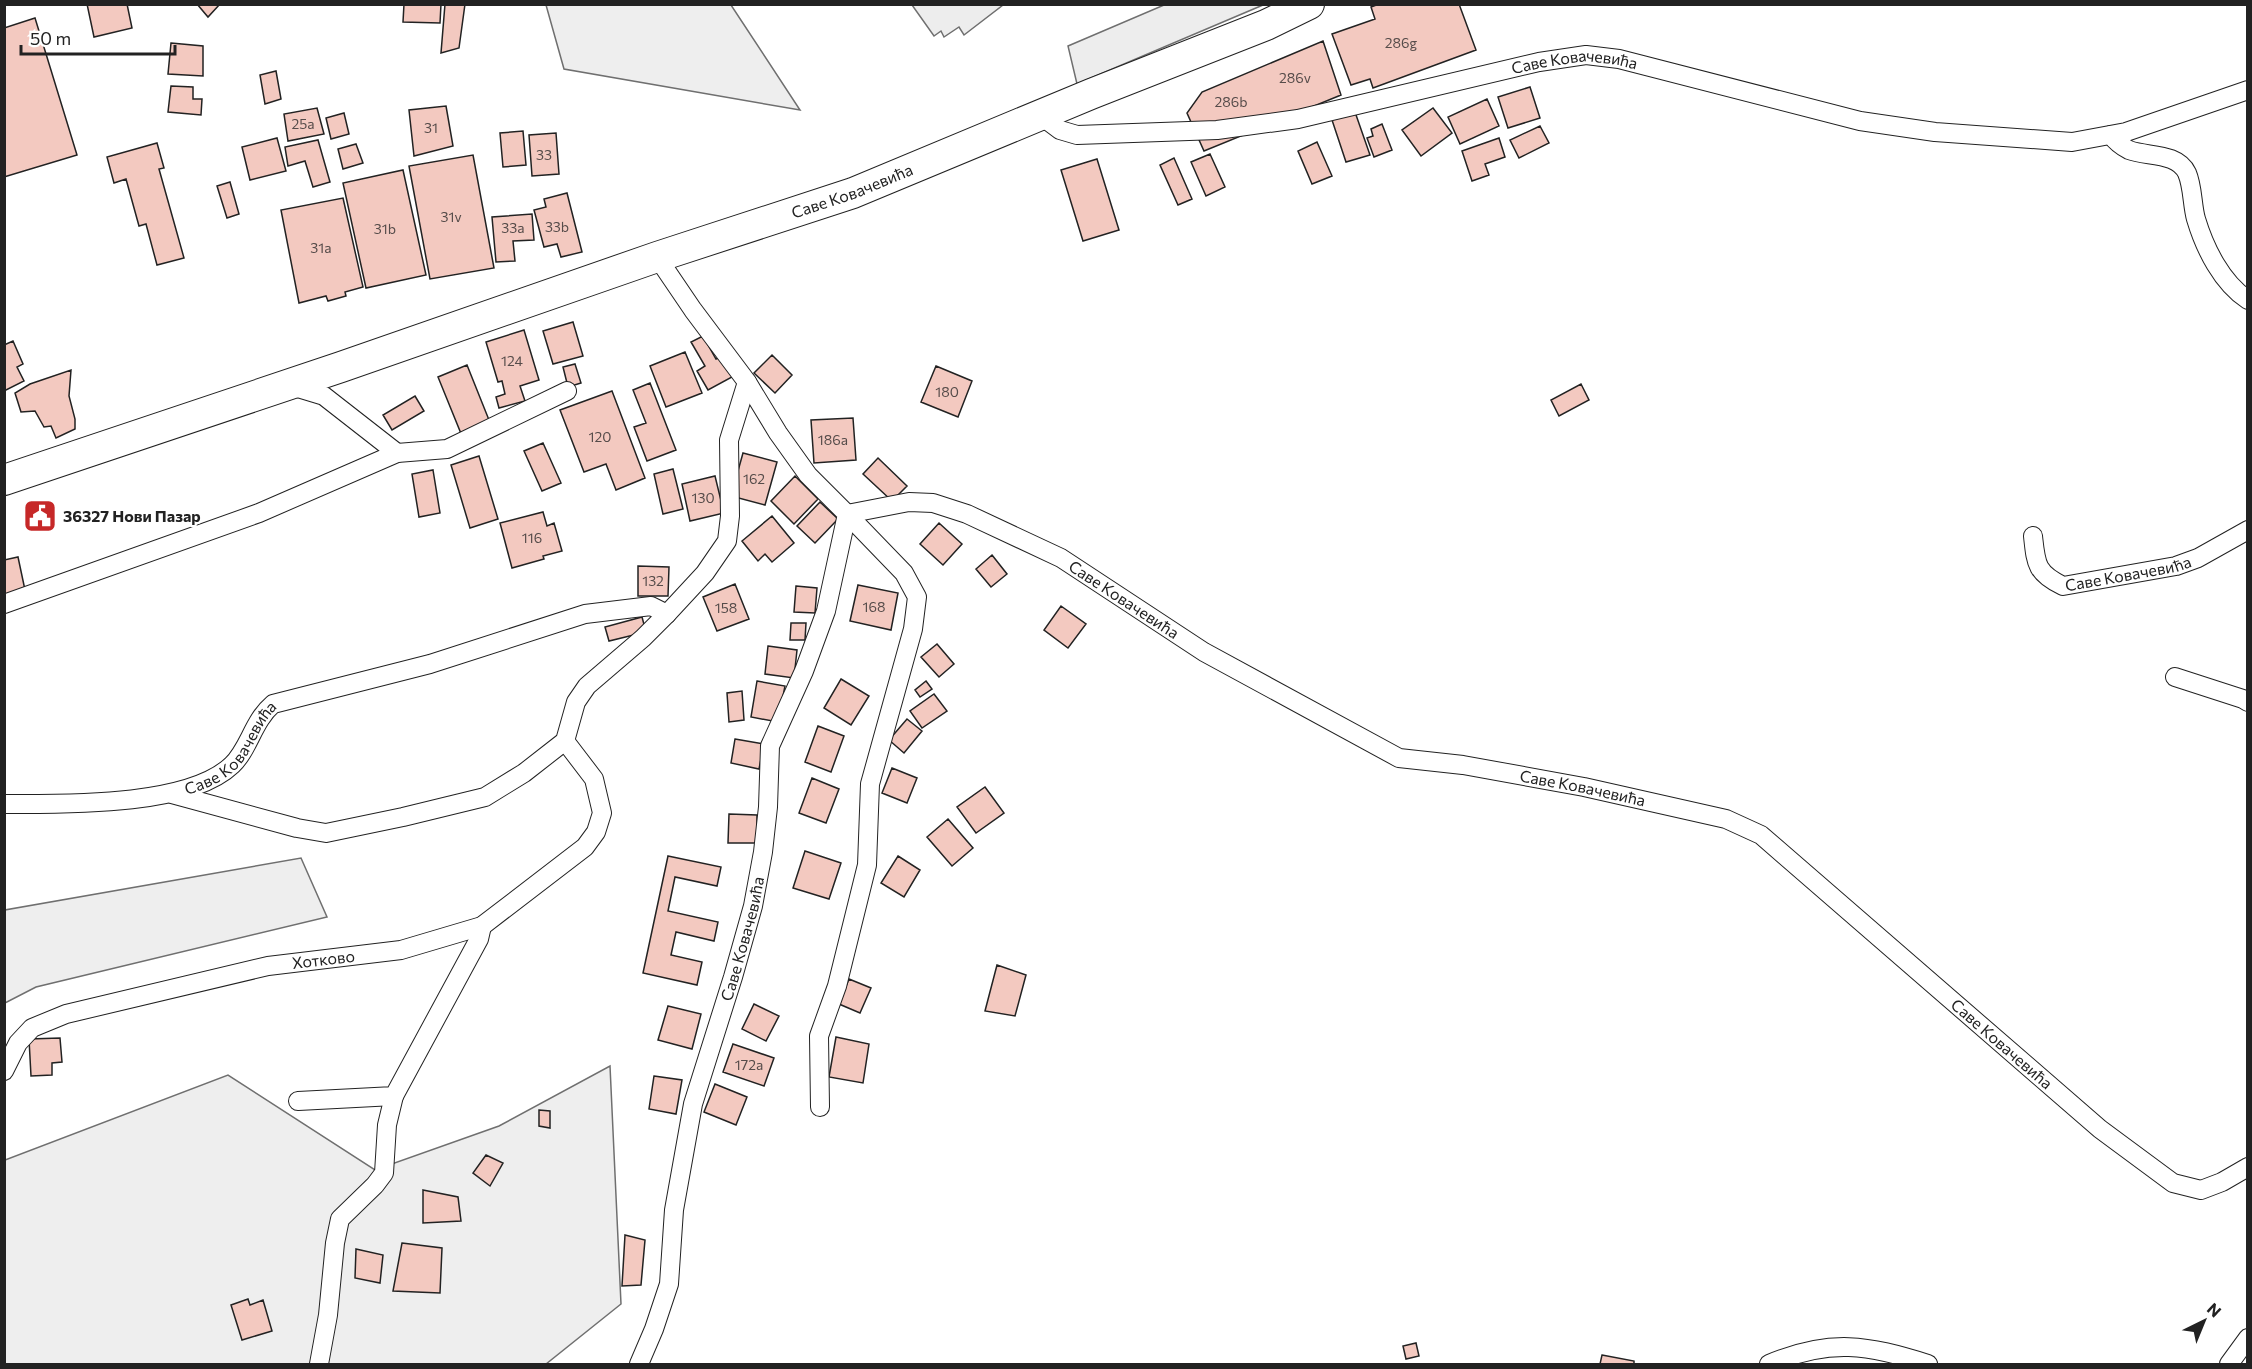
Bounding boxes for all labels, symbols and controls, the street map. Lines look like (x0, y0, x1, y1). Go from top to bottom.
scale bar (21, 18, 176, 56)
text: 50 m (30, 27, 71, 49)
house number: 286g (1385, 34, 1418, 51)
street label: Саве Ковачевића (1509, 45, 1640, 77)
house number: 286v (1279, 69, 1311, 86)
house number: 286b (1214, 93, 1248, 110)
house number: 25a (291, 115, 315, 132)
house number: 31 (424, 119, 438, 136)
house number: 33 (536, 146, 552, 163)
street label: Саве Ковачевића (789, 159, 915, 221)
house number: 31v (440, 208, 462, 225)
house number: 33b (545, 218, 569, 235)
house number: 33a (501, 219, 525, 236)
house number: 31b (374, 220, 396, 237)
house number: 31a (310, 239, 332, 256)
house number: 124 (501, 352, 524, 369)
house number: 180 (935, 383, 959, 400)
house number: 120 (589, 428, 611, 445)
house number: 186a (818, 431, 848, 448)
house number: 162 (743, 470, 765, 487)
house number: 130 (691, 489, 715, 506)
public building icon: 36327 Нови Пазар (22, 498, 58, 534)
place label: 36327 Нови Пазар (63, 506, 201, 525)
house number: 116 (522, 529, 542, 546)
street label: Саве Ковачевића (2064, 551, 2194, 594)
street label: Саве Ковачевића (1066, 556, 1183, 642)
house number: 132 (642, 572, 664, 589)
house number: 168 (863, 598, 885, 615)
house number: 158 (715, 599, 737, 616)
street label: Саве Ковачевића (182, 696, 280, 798)
street label: Саве Ковачевића (1518, 766, 1647, 810)
street label: Саве Ковачевића (716, 875, 767, 1003)
street label: Хотково (291, 946, 356, 972)
street label: Саве Ковачевића (1948, 994, 2057, 1093)
house number: 172a (735, 1056, 763, 1073)
north arrow (2174, 1291, 2234, 1351)
text: N (2204, 1299, 2225, 1321)

